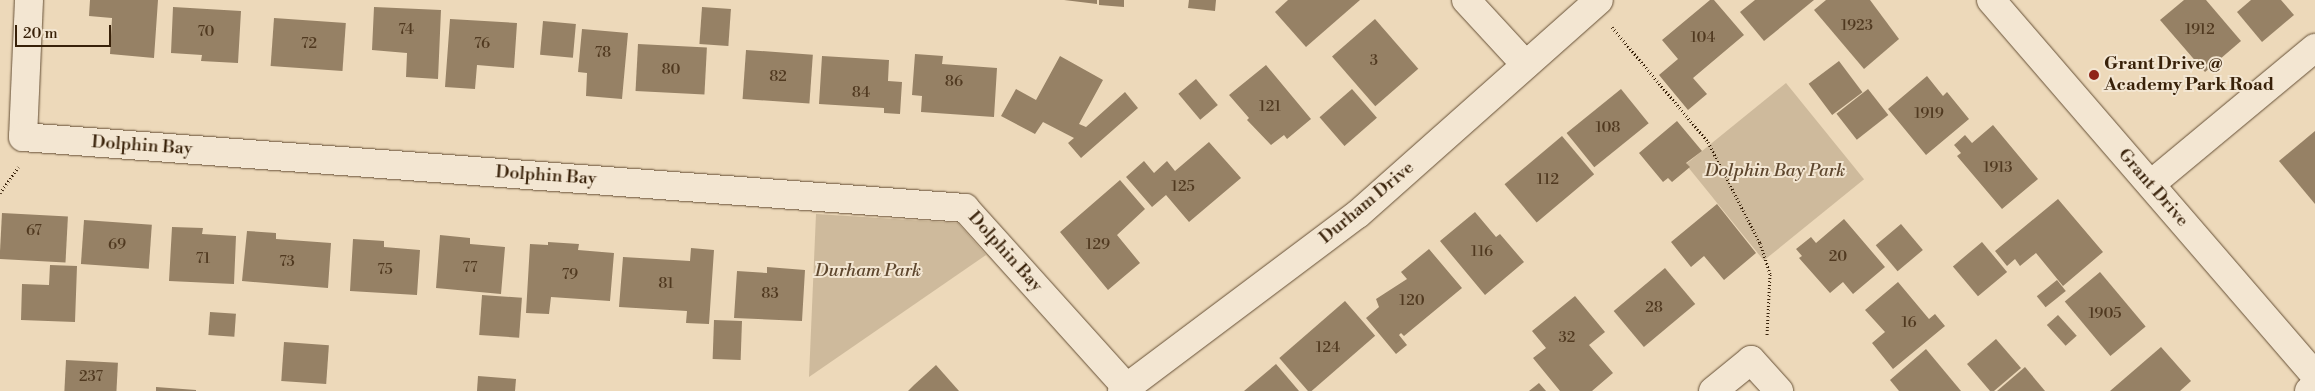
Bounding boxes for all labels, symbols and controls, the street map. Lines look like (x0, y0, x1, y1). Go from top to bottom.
scale bar (18, 15, 114, 47)
house number: 1923 (1841, 17, 1873, 35)
house number: 74 (398, 21, 414, 39)
house number: 1912 (2185, 21, 2215, 39)
house number: 70 (197, 23, 215, 41)
text: 20 m (23, 24, 58, 43)
house number: 104 (1691, 29, 1715, 47)
house number: 72 (301, 35, 317, 53)
house number: 76 (474, 35, 490, 53)
house number: 78 (595, 44, 611, 62)
house number: 3 (1370, 52, 1378, 70)
place label: Grant Drive @ Academy Park Road (2104, 54, 2274, 96)
house number: 80 (661, 61, 681, 79)
house number: 82 (769, 68, 787, 86)
marker: Grant Drive @ Academy Park Road (2088, 69, 2100, 81)
house number: 86 (945, 73, 963, 91)
house number: 84 (852, 84, 870, 102)
house number: 121 (1259, 98, 1281, 116)
house number: 1919 (1914, 105, 1944, 123)
house number: 108 (1595, 119, 1621, 137)
street label: Dolphin Bay (91, 132, 193, 160)
street label: Grant Drive (2113, 144, 2193, 232)
street label: Durham Drive (1315, 157, 1419, 249)
house number: 1913 (1983, 159, 2013, 177)
park label: Dolphin Bay Park (1705, 160, 1845, 182)
street label: Dolphin Bay (495, 162, 597, 190)
house number: 112 (1537, 171, 1559, 189)
house number: 125 (1171, 178, 1195, 196)
street label: Dolphin Bay (963, 207, 1047, 297)
house number: 67 (26, 222, 42, 240)
house number: 69 (108, 236, 126, 254)
house number: 129 (1086, 236, 1110, 254)
house number: 116 (1471, 243, 1493, 261)
house number: 20 (1829, 248, 1847, 266)
house number: 71 (196, 250, 210, 268)
house number: 73 (279, 253, 295, 271)
house number: 77 (462, 259, 478, 277)
park label: Durham Park (815, 260, 921, 282)
house number: 75 (377, 261, 393, 279)
house number: 79 (562, 266, 578, 284)
house number: 81 (658, 275, 674, 293)
house number: 83 (761, 285, 779, 303)
house number: 120 (1399, 292, 1425, 310)
house number: 28 (1645, 299, 1663, 317)
house number: 1905 (2088, 305, 2122, 323)
house number: 16 (1901, 314, 1917, 332)
house number: 32 (1559, 329, 1575, 347)
house number: 124 (1316, 339, 1340, 357)
house number: 237 (79, 368, 103, 386)

